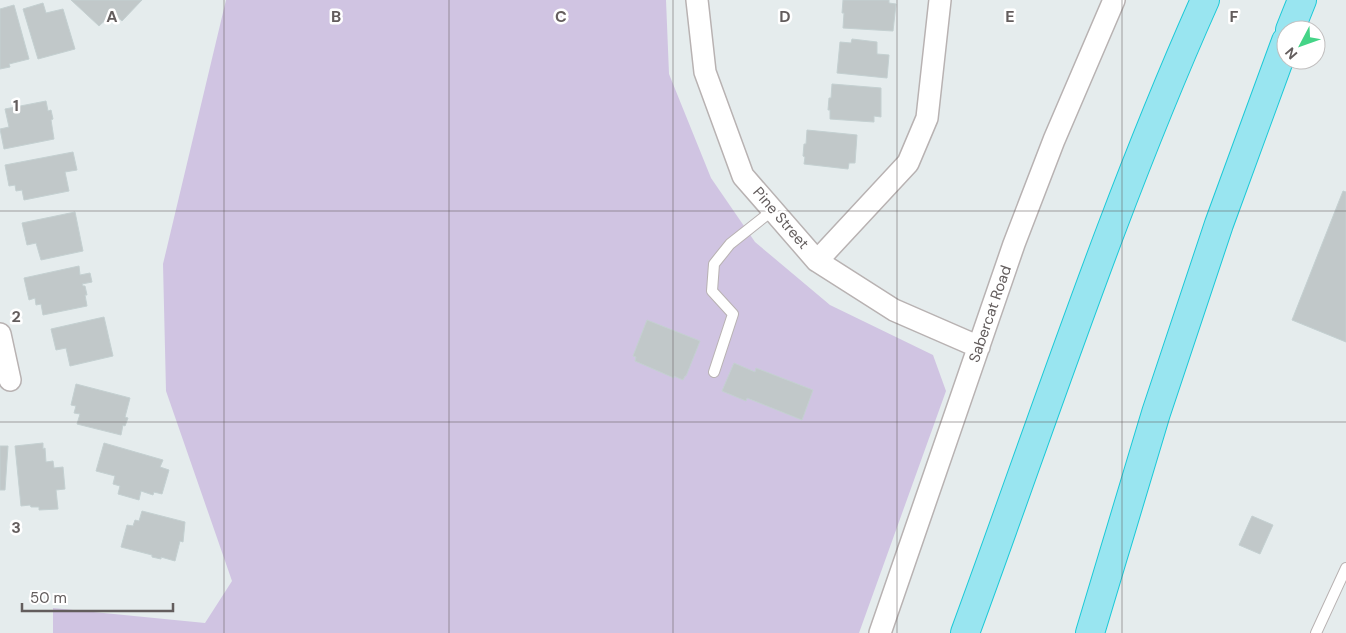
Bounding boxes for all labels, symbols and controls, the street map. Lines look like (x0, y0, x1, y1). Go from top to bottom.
text: A (106, 6, 118, 27)
text: B (331, 6, 341, 27)
text: C (555, 6, 567, 27)
text: D (779, 6, 791, 27)
text: E (1005, 6, 1015, 27)
text: F (1230, 6, 1239, 27)
north arrow (1276, 20, 1326, 70)
text: N (1281, 44, 1301, 63)
text: 1 (13, 95, 19, 116)
street label: Pine Street (749, 183, 814, 253)
street label: Sabercat Road (964, 263, 1016, 365)
text: 2 (11, 306, 21, 327)
text: 3 (11, 517, 21, 538)
scale bar (22, 580, 174, 612)
text: 50 m (30, 588, 67, 608)

